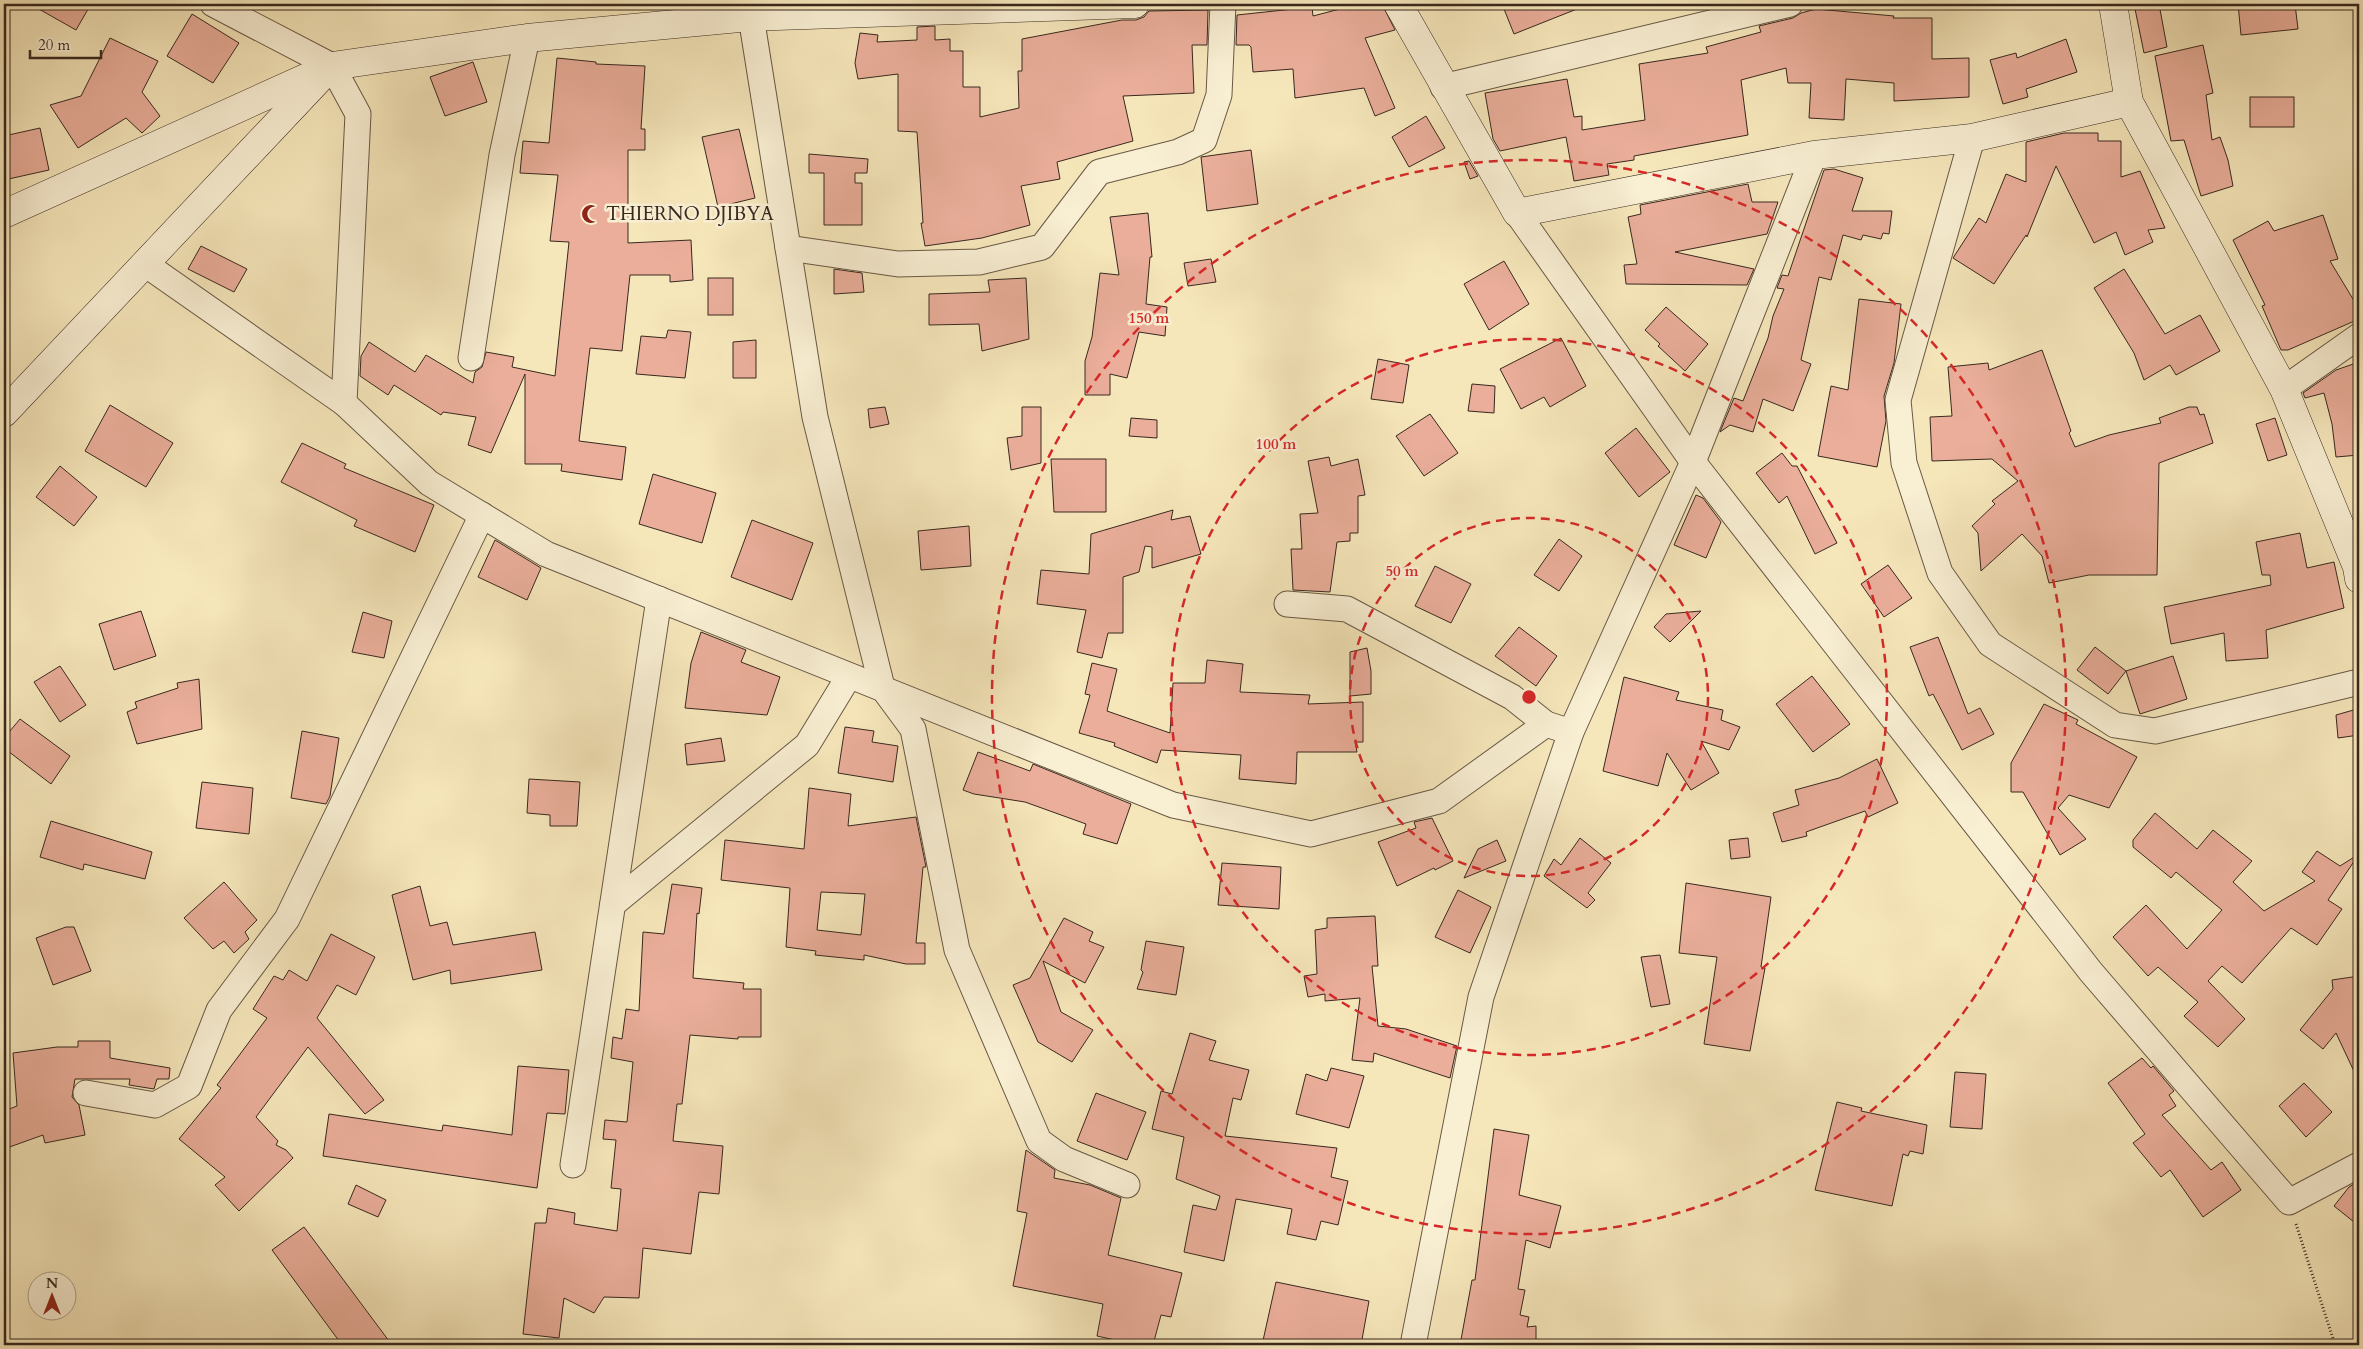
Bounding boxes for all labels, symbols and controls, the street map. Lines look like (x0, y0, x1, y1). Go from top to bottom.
scale bar (30, 28, 101, 60)
text: 20 m (38, 35, 70, 55)
place label: THIERNO DJIBYA (606, 201, 774, 227)
mosque icon: THIERNO DJIBYA (580, 203, 602, 225)
text: 150 m (1129, 308, 1170, 328)
text: 100 m (1256, 434, 1297, 454)
text: 50 m (1385, 561, 1419, 581)
centre of rings (1520, 688, 1538, 706)
north arrow (28, 1272, 78, 1322)
text: N (46, 1274, 58, 1293)

